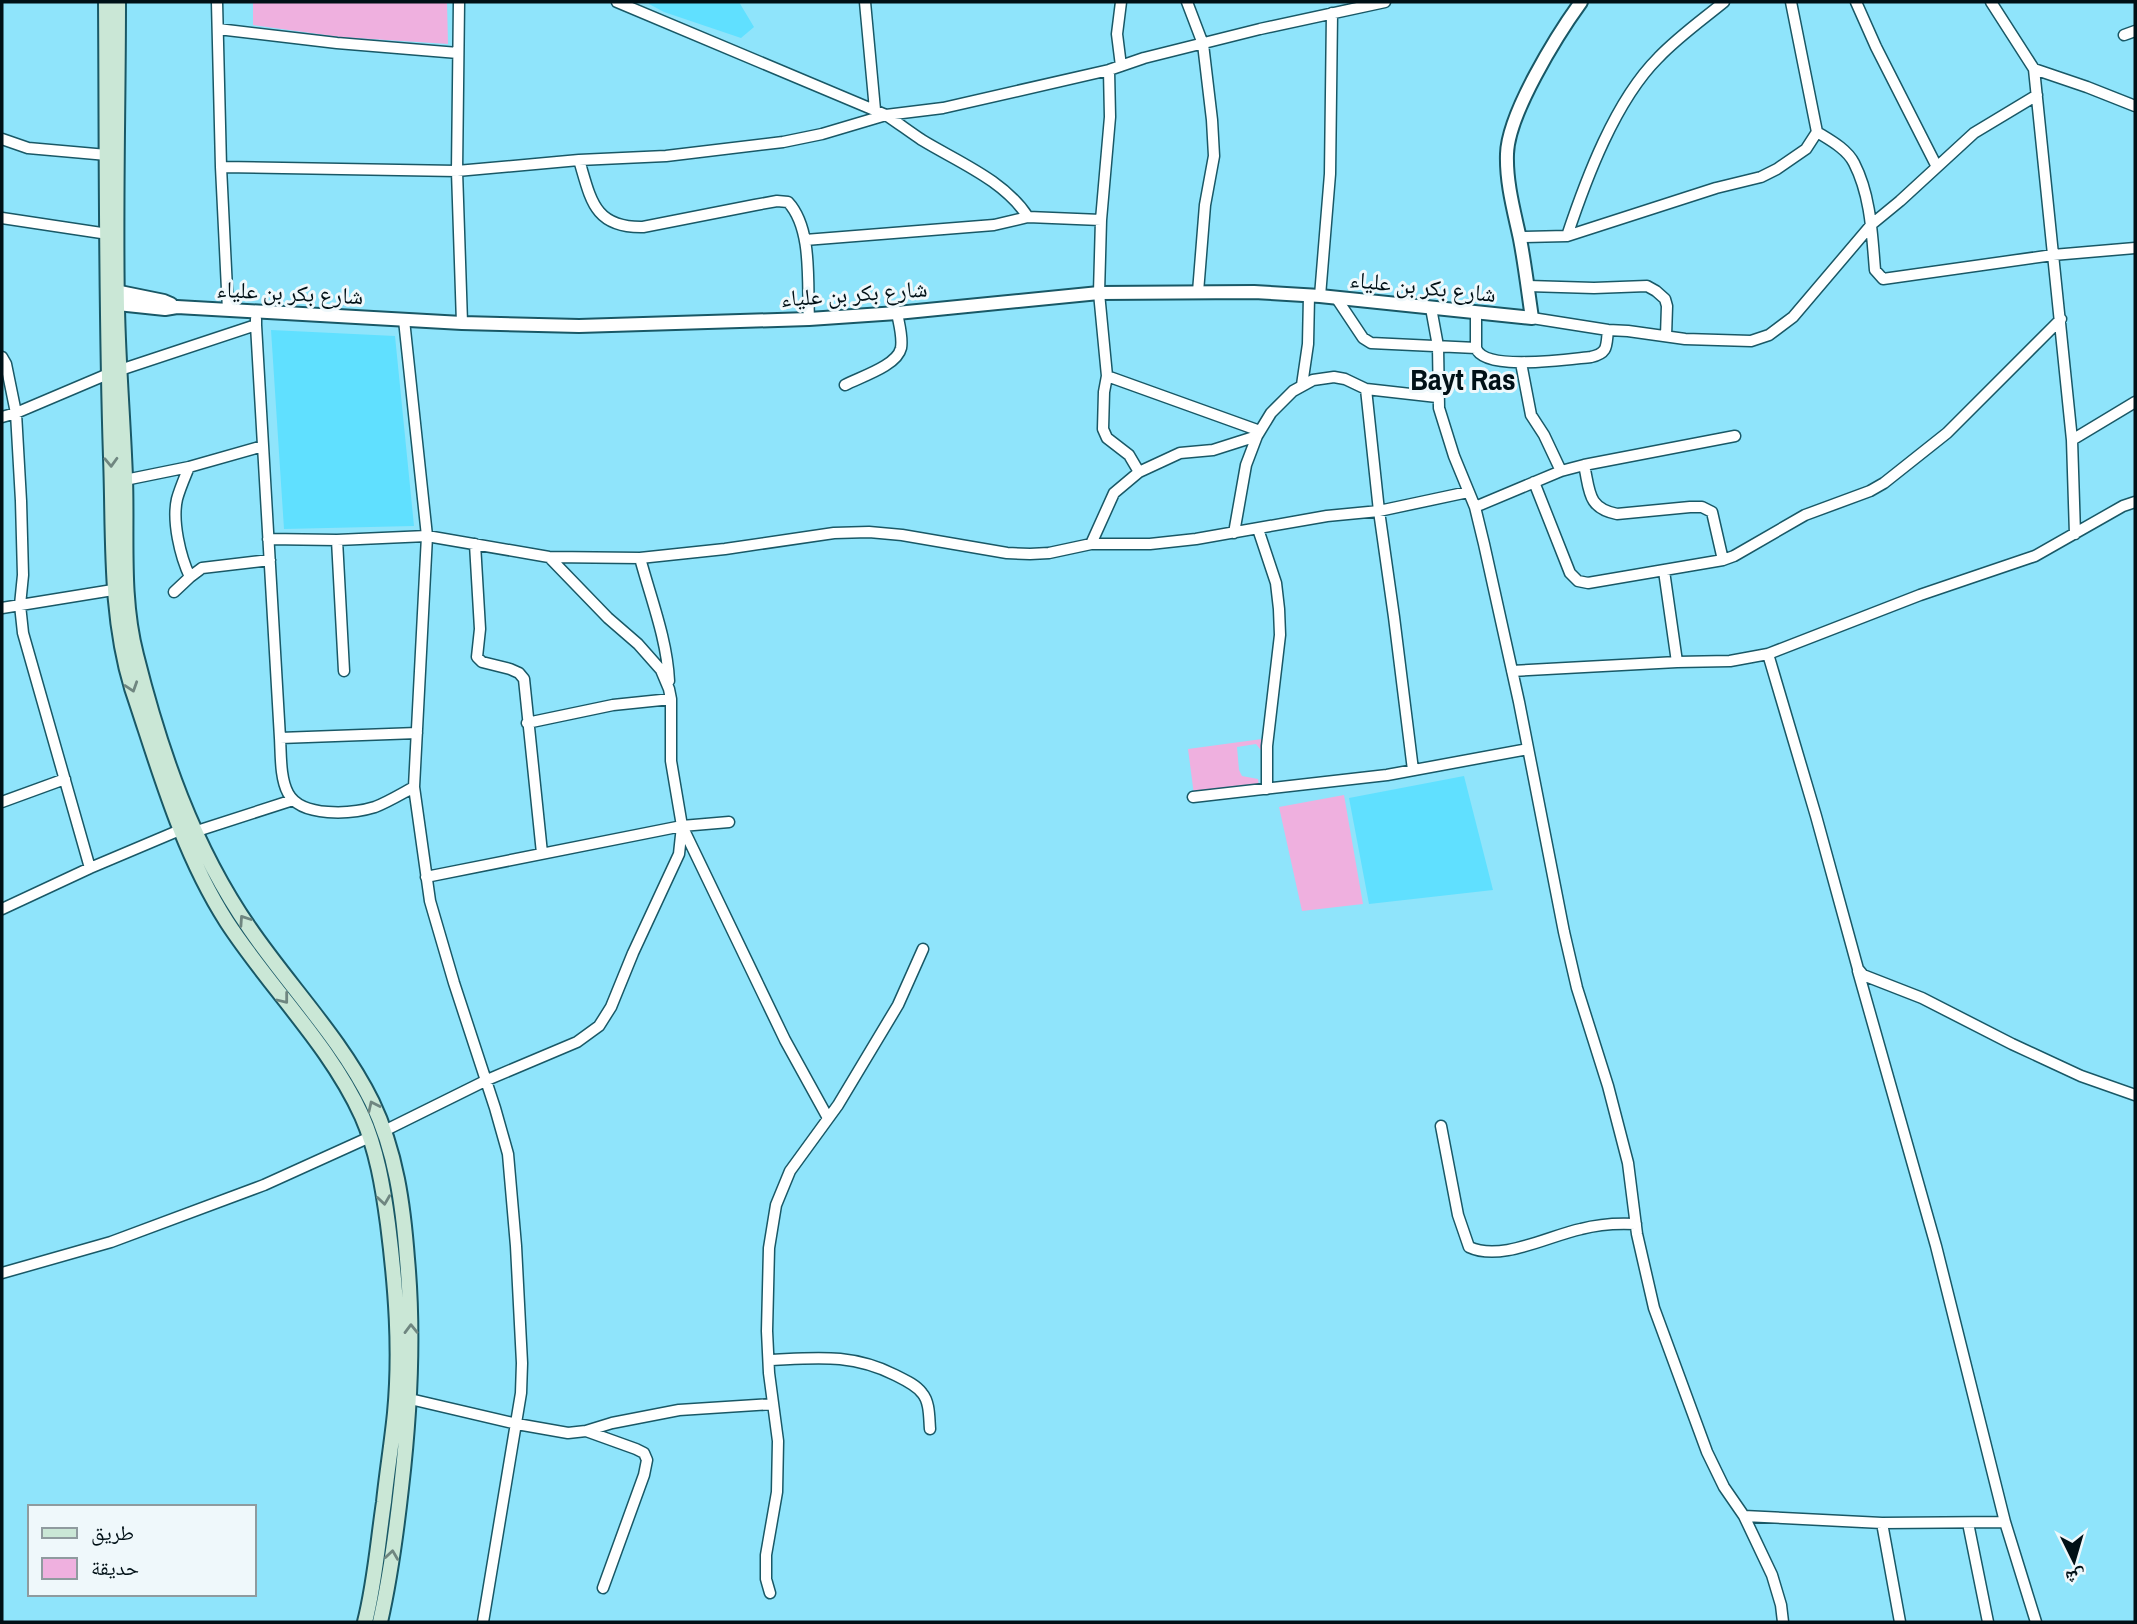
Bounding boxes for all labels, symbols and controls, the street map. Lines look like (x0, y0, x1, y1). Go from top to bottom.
street label: شارع بكر بن علياء (1348, 263, 1498, 309)
street label: شارع بكر بن علياء (780, 272, 928, 314)
street label: شارع بكر بن علياء (216, 273, 364, 311)
district label: Bayt Ras (1410, 359, 1516, 399)
one-way arrow (104, 457, 119, 468)
one-way arrow (124, 681, 138, 693)
one-way arrow (239, 914, 252, 927)
one-way arrow (276, 992, 289, 1004)
one-way arrow (367, 1101, 381, 1113)
one-way arrow (376, 1194, 391, 1205)
one-way arrow (403, 1323, 418, 1334)
legend (28, 1505, 256, 1596)
text: طريق (91, 1518, 134, 1547)
north arrow (2039, 1526, 2109, 1596)
one-way arrow (385, 1549, 400, 1561)
text: حديقة (91, 1553, 139, 1582)
text: ش (2064, 1564, 2087, 1592)

